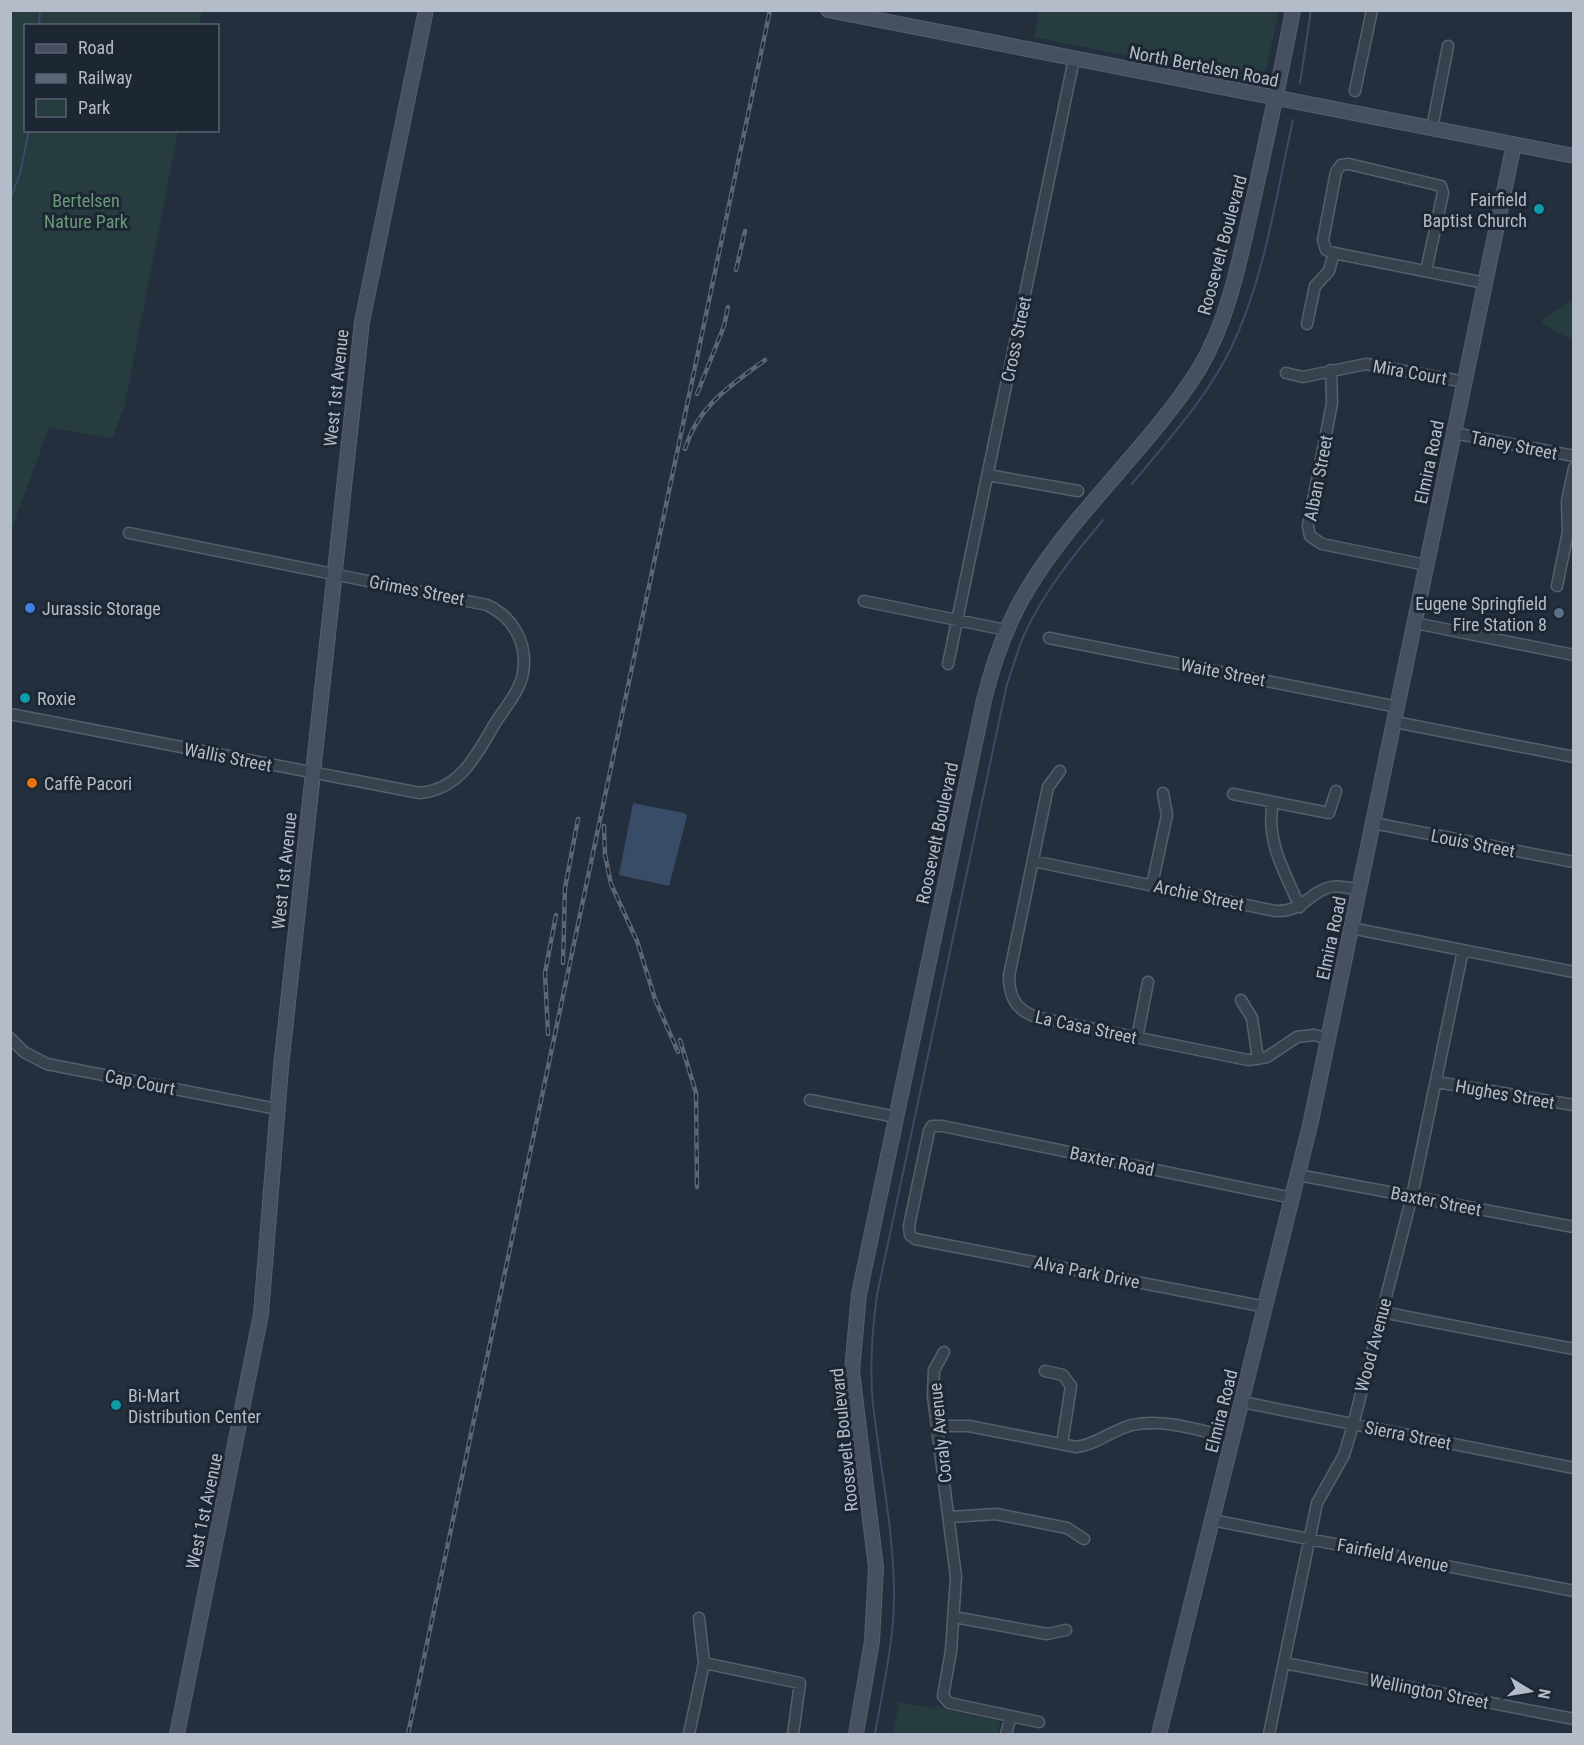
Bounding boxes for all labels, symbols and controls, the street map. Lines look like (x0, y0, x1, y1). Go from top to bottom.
legend (24, 24, 219, 132)
text: Road (78, 37, 114, 58)
street label: North Bertelsen Road (1127, 41, 1281, 91)
text: Railway (78, 67, 133, 88)
text: Park (78, 97, 110, 118)
street label: Roosevelt Boulevard (1193, 173, 1251, 317)
place label: Fairfield Baptist Church (1423, 189, 1527, 231)
park label: Bertelsen Nature Park (44, 190, 128, 232)
marker: Fairfield Baptist Church (1532, 202, 1546, 216)
street label: Cross Street (997, 294, 1035, 384)
street label: West 1st Avenue (319, 328, 353, 448)
street label: Mira Court (1371, 355, 1449, 389)
street label: Elmira Road (1410, 418, 1448, 506)
street label: Taney Street (1469, 426, 1559, 464)
street label: Alban Street (1299, 433, 1337, 523)
street label: Grimes Street (368, 570, 466, 610)
place label: Eugene Springfield Fire Station 8 (1415, 593, 1547, 635)
place label: Jurassic Storage (42, 598, 161, 619)
marker: Jurassic Storage (23, 601, 37, 615)
marker: Eugene Springfield Fire Station 8 (1552, 606, 1566, 620)
street label: Waite Street (1179, 653, 1267, 691)
place label: Roxie (37, 688, 76, 709)
marker: Roxie (18, 691, 32, 705)
street label: Wallis Street (182, 738, 274, 776)
street label: Roosevelt Boulevard (912, 760, 962, 906)
place label: Caffè Pacori (44, 773, 132, 794)
marker: Caffè Pacori (25, 776, 39, 790)
street label: West 1st Avenue (267, 811, 301, 931)
street label: Louis Street (1429, 825, 1517, 861)
street label: Archie Street (1152, 875, 1246, 915)
street label: Elmira Road (1312, 894, 1350, 982)
street label: La Casa Street (1033, 1006, 1139, 1048)
street label: Cap Court (103, 1065, 177, 1099)
street label: Hughes Street (1454, 1075, 1556, 1113)
street label: Baxter Road (1068, 1142, 1156, 1180)
street label: Baxter Street (1389, 1182, 1483, 1220)
street label: Alva Park Drive (1032, 1251, 1142, 1293)
street label: Wood Avenue (1350, 1296, 1396, 1394)
street label: Roosevelt Boulevard (826, 1367, 862, 1513)
street label: Elmira Road (1201, 1367, 1241, 1455)
street label: Coraly Avenue (924, 1382, 956, 1484)
place label: Bi-Mart Distribution Center (128, 1385, 262, 1427)
marker: Bi-Mart Distribution Center (109, 1398, 123, 1412)
street label: Sierra Street (1363, 1416, 1453, 1454)
street label: West 1st Avenue (181, 1451, 227, 1571)
street label: Fairfield Avenue (1336, 1534, 1450, 1576)
north arrow (1500, 1661, 1560, 1721)
street label: Wellington Street (1368, 1669, 1490, 1713)
text: N (1534, 1687, 1554, 1700)

